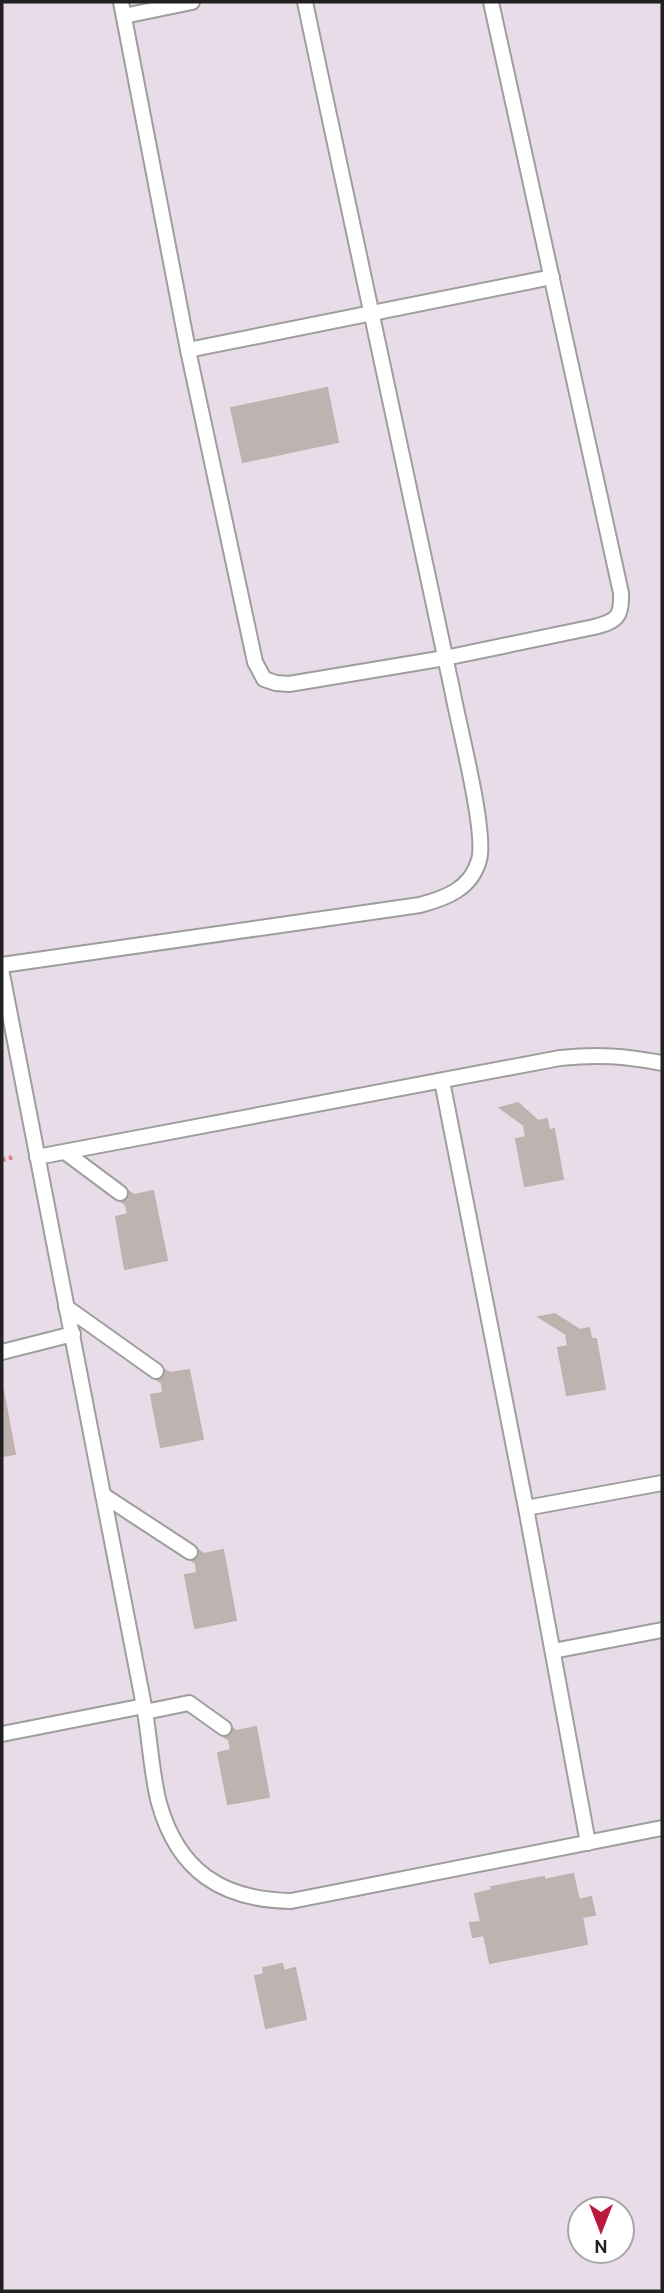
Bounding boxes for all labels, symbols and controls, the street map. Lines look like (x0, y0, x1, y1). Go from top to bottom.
north arrow (566, 2195, 636, 2265)
text: N (594, 2233, 608, 2257)

